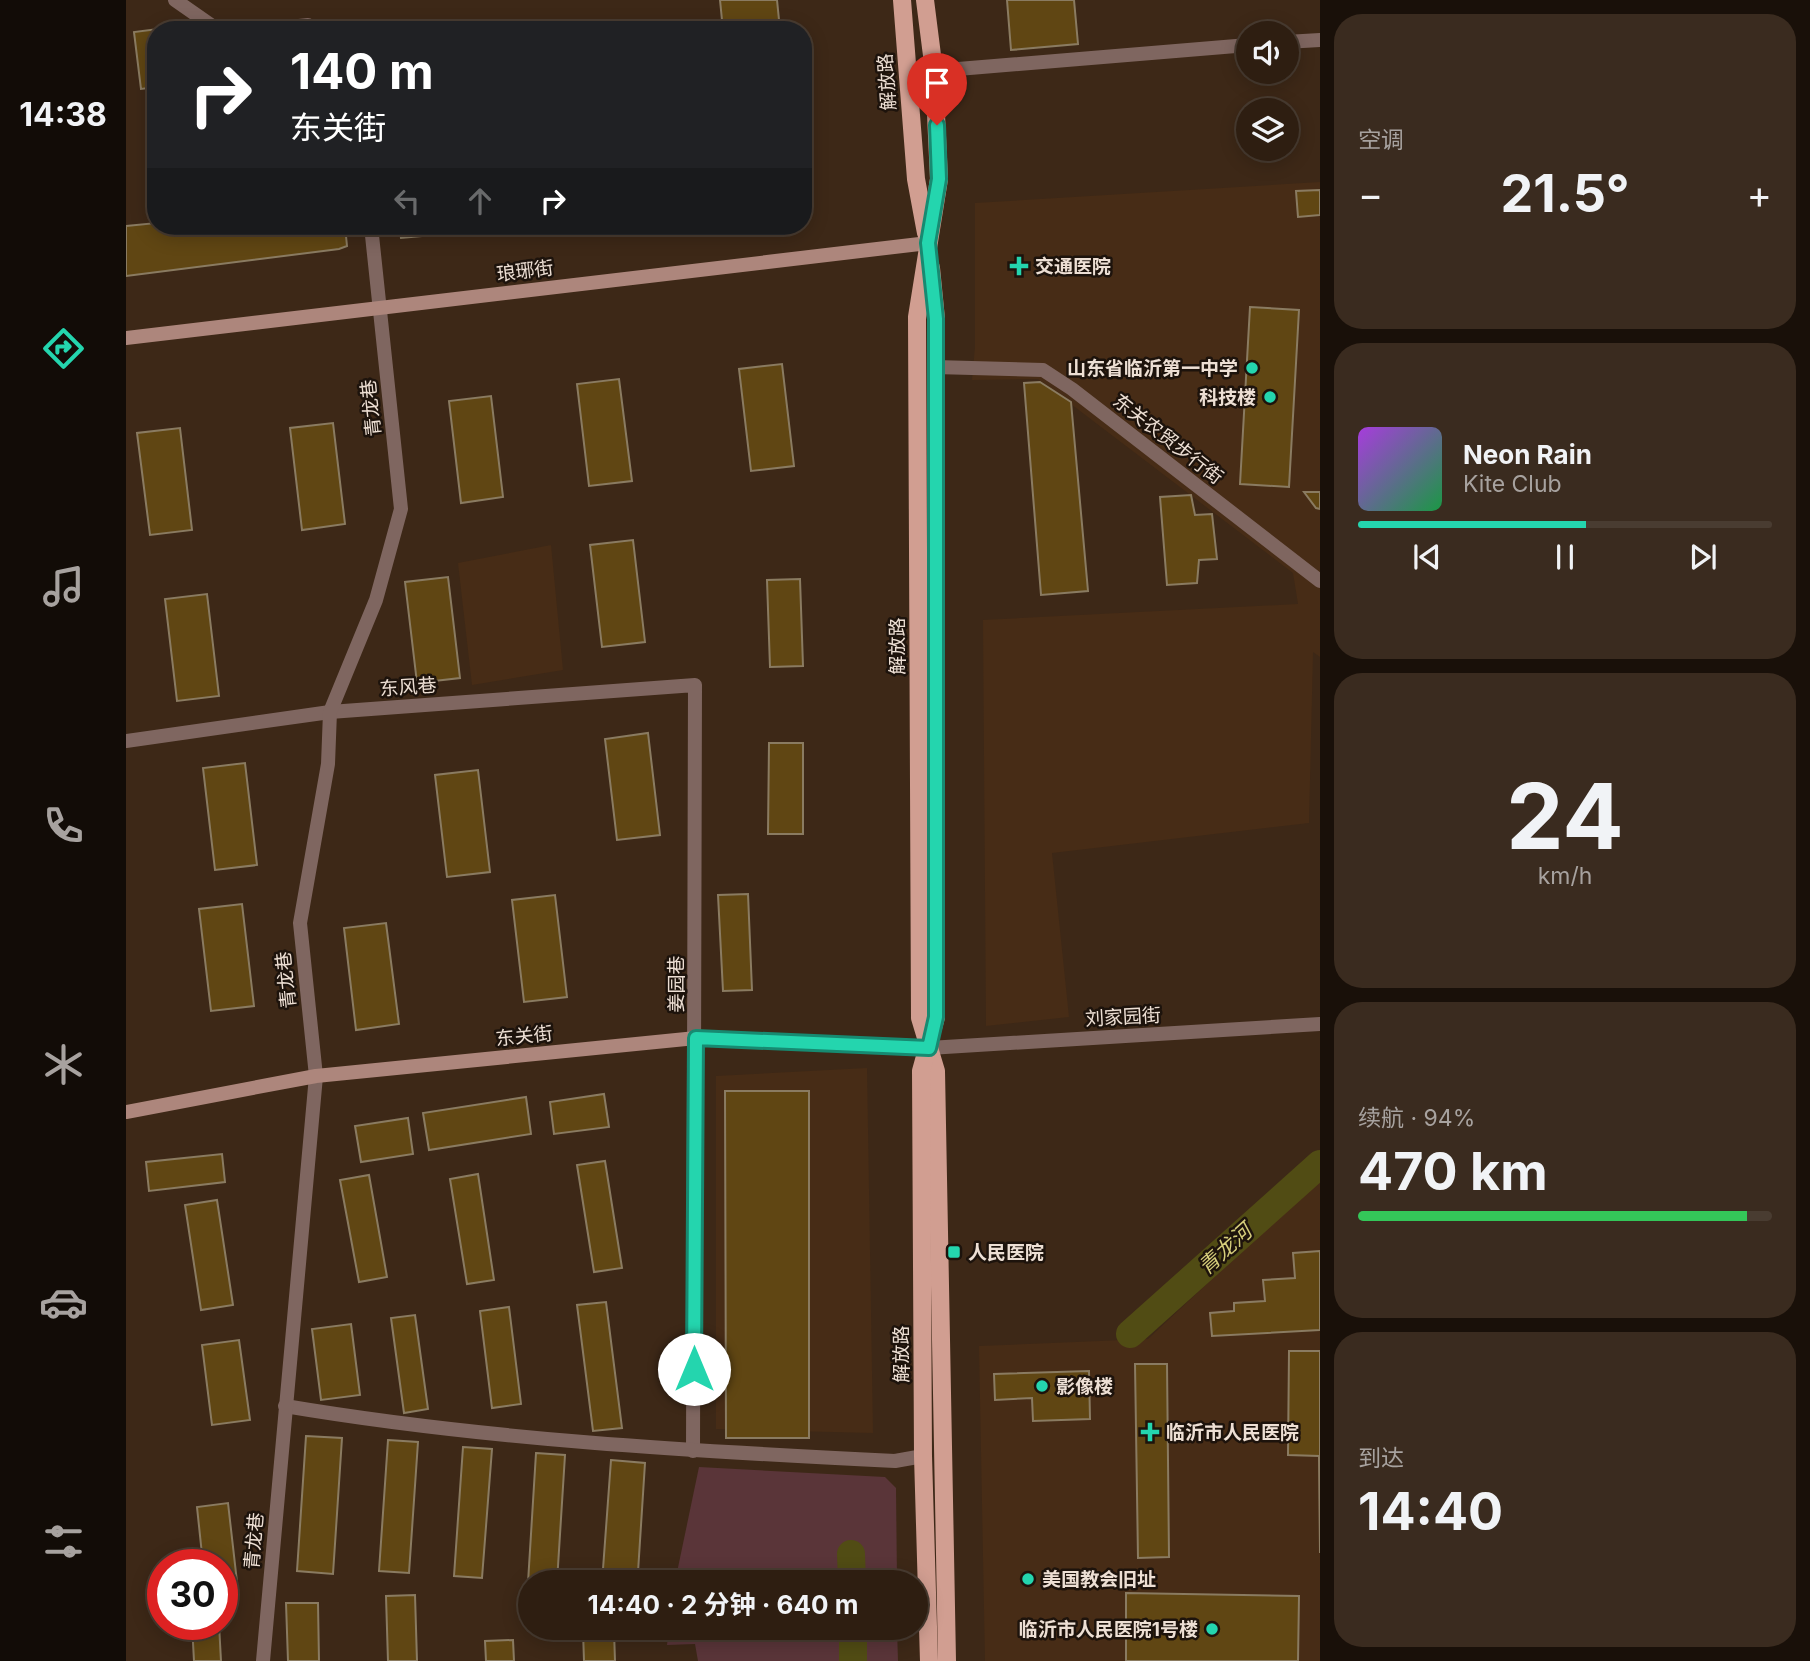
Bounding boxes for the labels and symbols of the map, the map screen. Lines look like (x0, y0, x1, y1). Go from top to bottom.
street label: 解放路 (874, 53, 900, 111)
pin (907, 53, 967, 125)
place label: 交通医院 (1035, 255, 1111, 278)
street label: 琅琊街 (495, 256, 555, 286)
marker: 交通医院 (1009, 256, 1029, 276)
place label: 山东省临沂第一中学 (1067, 357, 1238, 380)
marker: 山东省临沂第一中学 (1244, 360, 1260, 376)
street label: 青龙巷 (357, 378, 385, 438)
place label: 科技楼 (1199, 386, 1256, 409)
street label: 东关农贸步行街 (1109, 389, 1227, 489)
marker: 科技楼 (1262, 389, 1278, 405)
street label: 解放路 (886, 617, 909, 675)
street label: 东风巷 (379, 674, 437, 700)
street label: 青龙巷 (272, 950, 300, 1010)
street label: 姜园巷 (665, 955, 688, 1013)
street label: 刘家园街 (1084, 1004, 1162, 1030)
street label: 东关街 (494, 1022, 554, 1050)
water label: 青龙河 (1193, 1216, 1260, 1279)
place label: 人民医院 (968, 1241, 1044, 1264)
marker: 人民医院 (946, 1244, 962, 1260)
street label: 解放路 (890, 1325, 913, 1383)
position arrow (657, 1332, 731, 1406)
place label: 影像楼 (1056, 1375, 1113, 1398)
marker: 影像楼 (1034, 1378, 1050, 1394)
place label: 临沂市人民医院 (1166, 1421, 1299, 1444)
marker: 临沂市人民医院 (1140, 1422, 1160, 1442)
street label: 青龙巷 (240, 1512, 268, 1570)
speed limit sign: 30 (147, 1549, 238, 1640)
place label: 美国教会旧址 (1042, 1568, 1156, 1591)
marker: 美国教会旧址 (1020, 1571, 1036, 1587)
place label: 临沂市人民医院1号楼 (1019, 1618, 1198, 1641)
marker: 临沂市人民医院1号楼 (1204, 1621, 1220, 1637)

